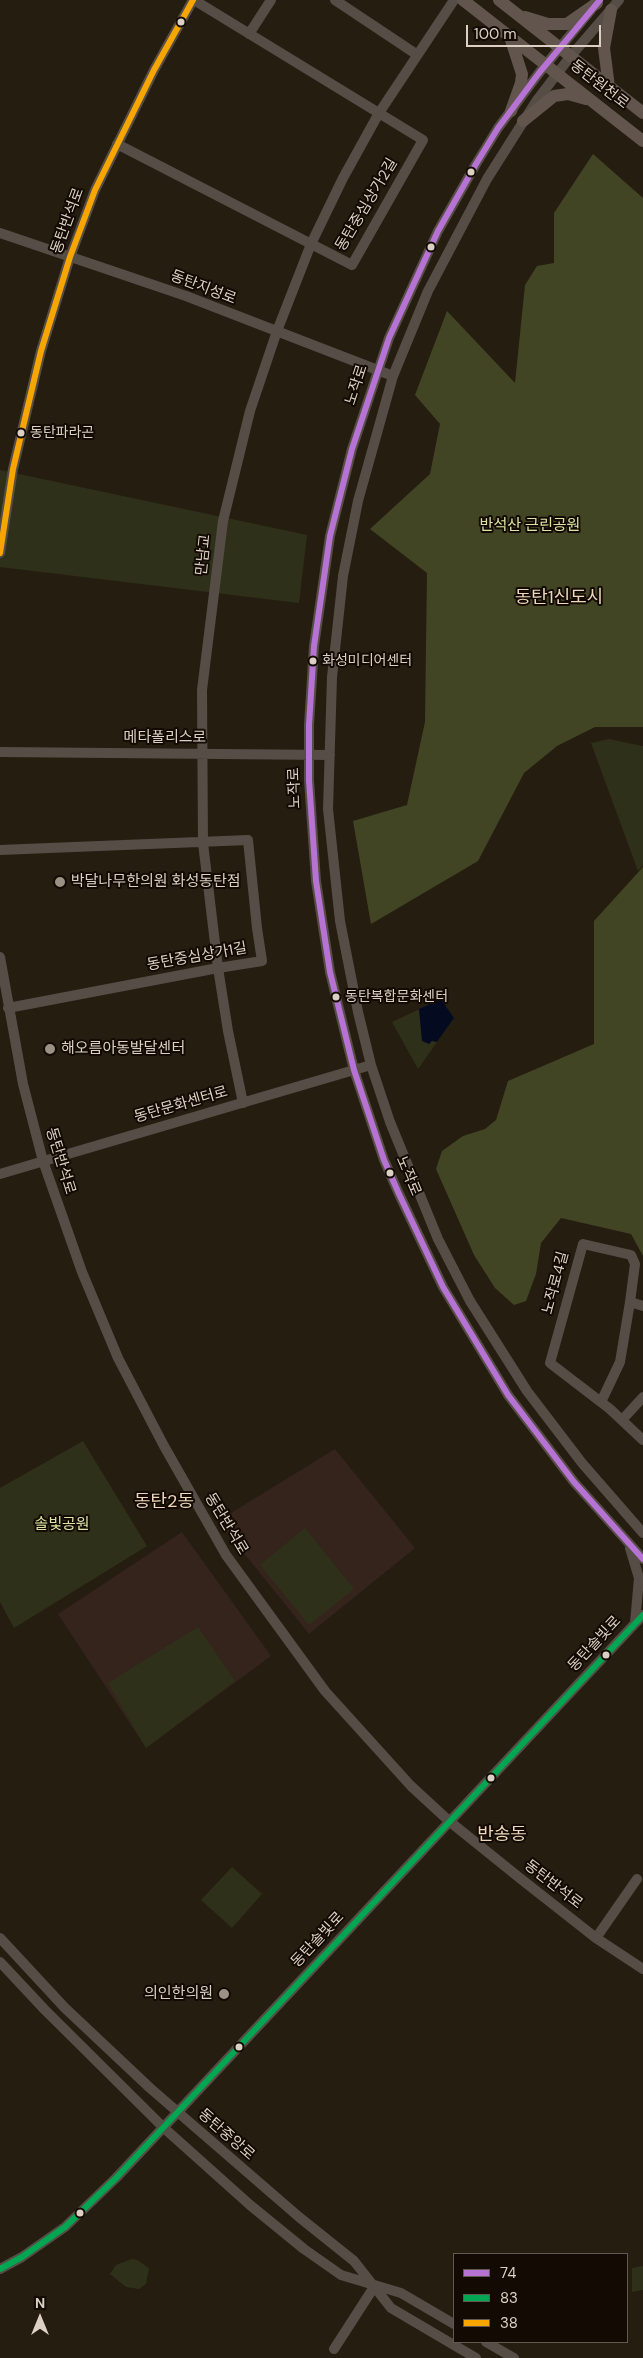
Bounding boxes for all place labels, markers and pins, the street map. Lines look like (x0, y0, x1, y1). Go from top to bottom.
unlabelled marker (176, 17, 186, 27)
unlabelled marker (466, 167, 476, 177)
unlabelled marker (426, 242, 436, 252)
place label: 동탄파라곤 (30, 425, 94, 441)
marker: 동탄파라곤 (16, 428, 26, 438)
place label: 화성미디어센터 (322, 653, 412, 669)
marker: 화성미디어센터 (308, 656, 318, 666)
place label: 박달나무한의원 화성동탄점 (71, 873, 241, 891)
marker: 박달나무한의원 화성동탄점 (53, 875, 67, 889)
place label: 동탄복합문화센터 (345, 989, 448, 1005)
marker: 동탄복합문화센터 (331, 992, 341, 1002)
place label: 해오름아동발달센터 (61, 1040, 185, 1058)
marker: 해오름아동발달센터 (43, 1042, 57, 1056)
unlabelled marker (385, 1168, 395, 1178)
unlabelled marker (601, 1650, 611, 1660)
unlabelled marker (486, 1773, 496, 1783)
place label: 의인한의원 (144, 1985, 213, 2003)
marker: 의인한의원 (217, 1987, 231, 2001)
unlabelled marker (234, 2042, 244, 2052)
unlabelled marker (75, 2208, 85, 2218)

